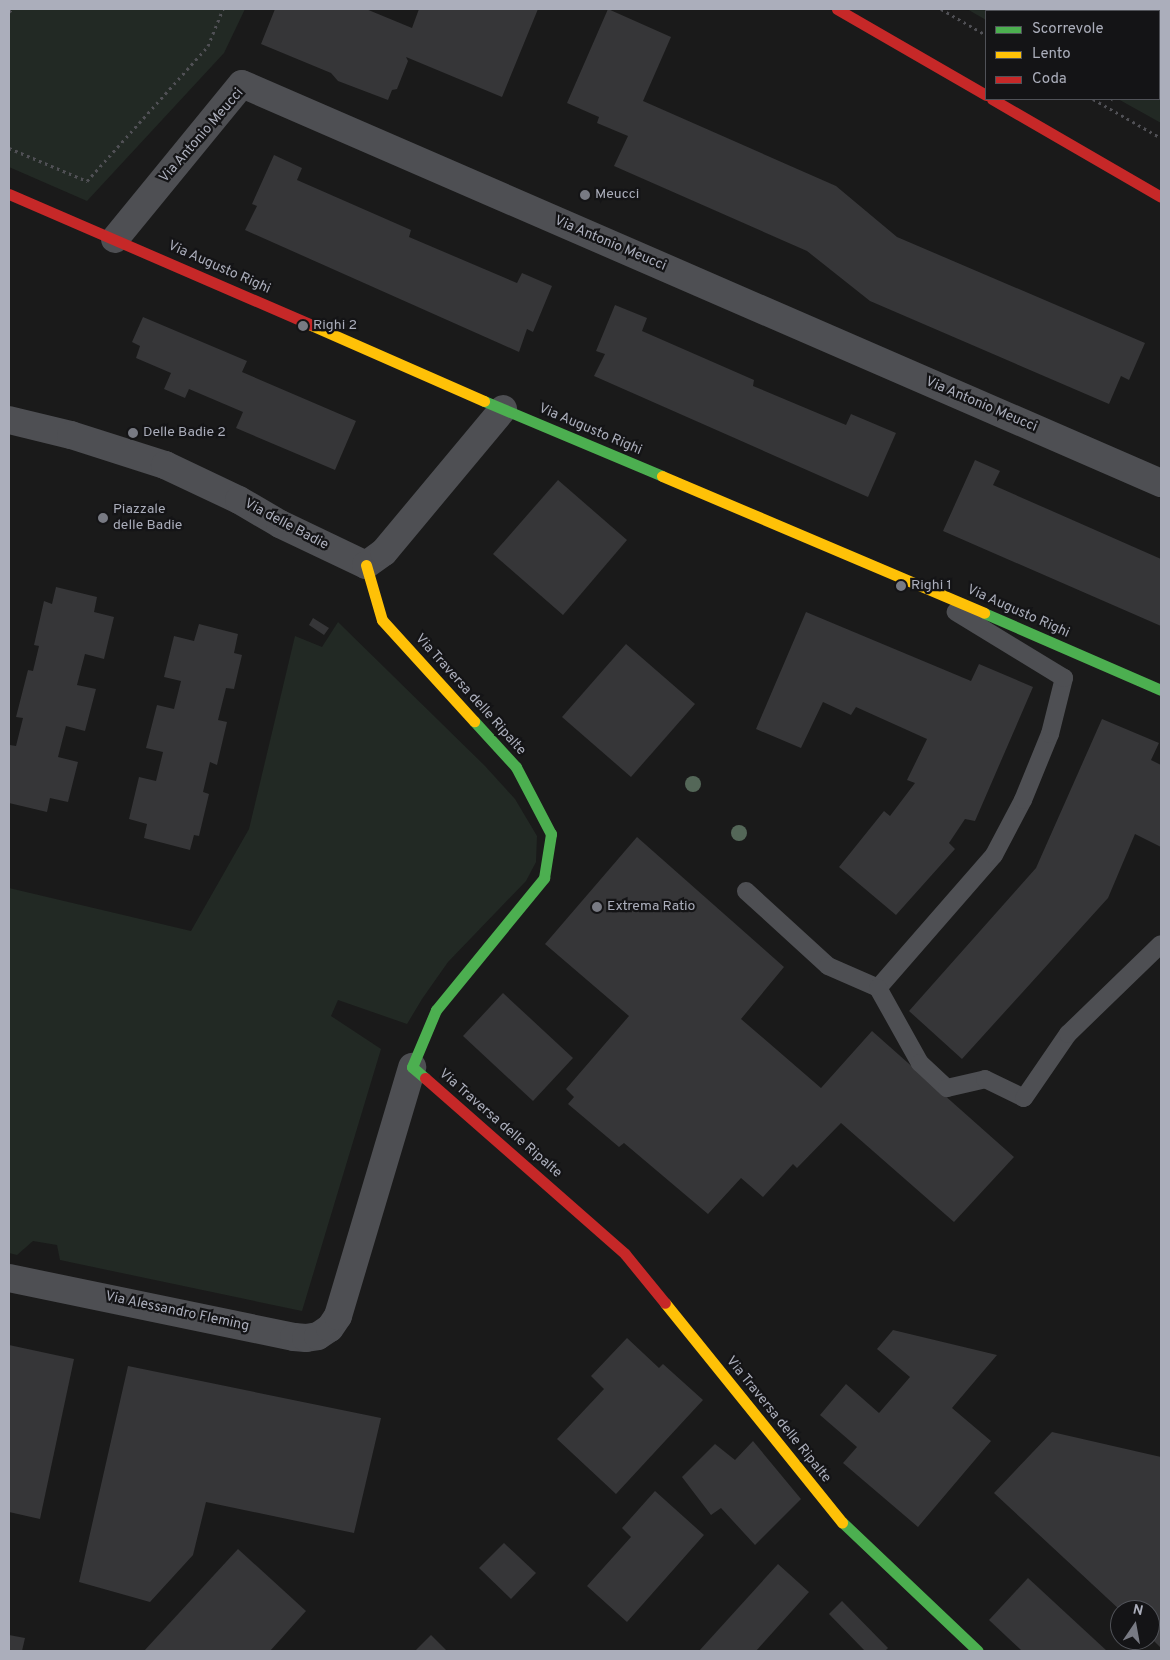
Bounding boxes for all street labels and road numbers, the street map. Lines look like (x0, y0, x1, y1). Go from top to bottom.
street label: Via Antonio Meucci (156, 85, 248, 187)
street label: Via Antonio Meucci (551, 213, 669, 275)
street label: Via Augusto Righi (165, 238, 273, 298)
street label: Via Antonio Meucci (922, 374, 1040, 436)
street label: Via Augusto Righi (536, 401, 644, 459)
street label: Via delle Badie (241, 496, 331, 554)
street label: Via Augusto Righi (964, 582, 1072, 642)
street label: Via Traversa delle Ripalte (411, 631, 529, 759)
street label: Via Traversa delle Ripalte (435, 1066, 565, 1182)
street label: Via Alessandro Fleming (103, 1288, 251, 1336)
street label: Via Traversa delle Ripalte (722, 1353, 834, 1487)

